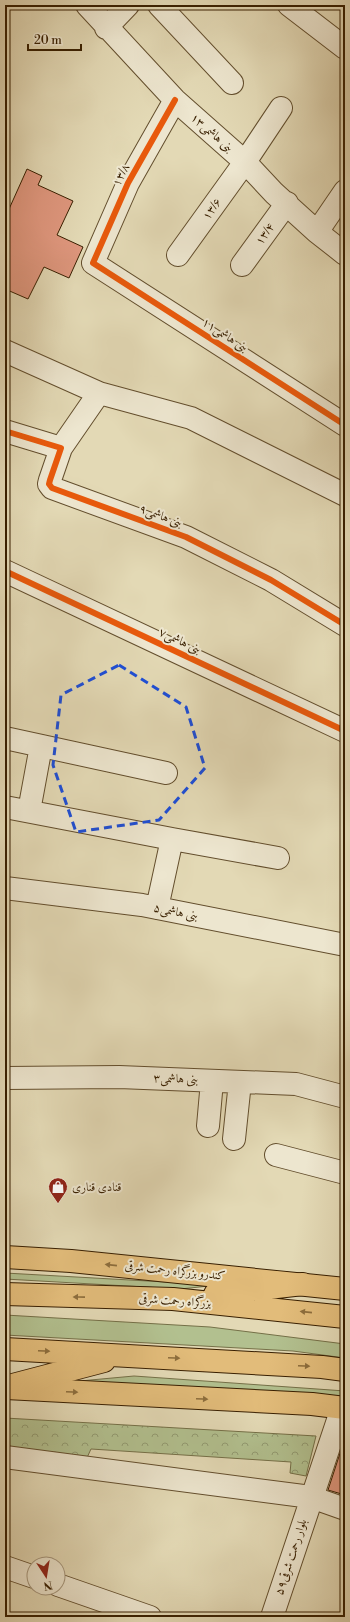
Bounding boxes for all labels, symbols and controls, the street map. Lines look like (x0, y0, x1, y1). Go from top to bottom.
scale bar (28, 26, 81, 52)
text: 20 m (34, 33, 62, 48)
street label: بنی هاشمی۱۳ (187, 110, 237, 157)
street label: ۱۳/۸ (109, 161, 133, 189)
street label: ۱۳/۶ (199, 195, 225, 223)
street label: ۱۳/۴ (252, 220, 278, 248)
street label: بنی هاشمی۱۱ (198, 314, 251, 356)
street label: بنی هاشمی۹ (137, 501, 185, 532)
street label: بنی هاشمی۷ (156, 625, 204, 658)
street label: بنی هاشمی۵ (152, 900, 200, 925)
street label: بنی هاشمی۳ (153, 1071, 199, 1088)
shop icon: قنادی قناری (47, 1176, 69, 1204)
place label: قنادی قناری (72, 1180, 121, 1195)
street label: کندرو بزرگراه رحمت شرقی (124, 1257, 226, 1284)
one-way arrow (105, 1262, 117, 1268)
street label: بزرگراه رحمت شرقی (138, 1290, 212, 1311)
one-way arrow (72, 1294, 85, 1300)
one-way arrow (300, 1309, 312, 1316)
one-way arrow (38, 1348, 50, 1355)
one-way arrow (168, 1355, 180, 1362)
one-way arrow (298, 1362, 310, 1369)
one-way arrow (66, 1388, 78, 1395)
one-way arrow (196, 1395, 208, 1402)
street label: ۵۹بلوار رحمت شرقی (272, 1517, 310, 1597)
north arrow (26, 1556, 66, 1596)
text: N (42, 1577, 54, 1593)

